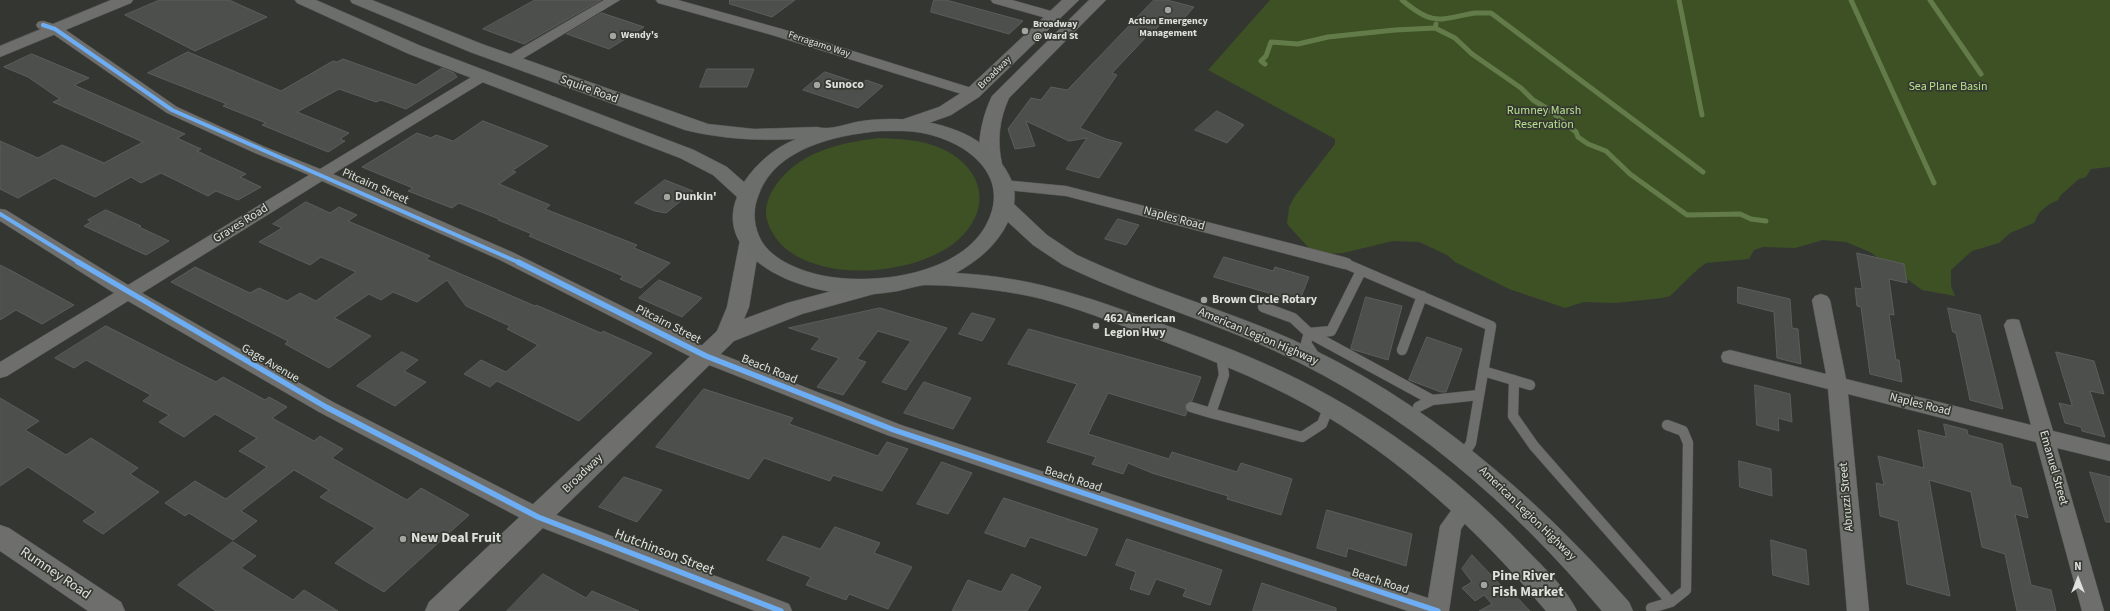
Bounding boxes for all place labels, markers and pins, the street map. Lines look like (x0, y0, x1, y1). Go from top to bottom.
marker: Action Emergency Management (1163, 5, 1173, 15)
place label: Action Emergency Management (1128, 16, 1208, 40)
place label: Broadway @ Ward St (1033, 19, 1078, 42)
marker: Broadway @ Ward St (1020, 26, 1030, 36)
place label: Wendy's (621, 30, 658, 42)
marker: Wendy's (608, 31, 618, 41)
place label: Sunoco (825, 78, 864, 92)
marker: Sunoco (812, 80, 822, 90)
place label: Dunkin' (675, 190, 717, 204)
marker: Dunkin' (662, 192, 672, 202)
place label: Brown Circle Rotary (1212, 293, 1317, 307)
marker: Brown Circle Rotary (1199, 295, 1209, 305)
place label: 462 American Legion Hwy (1104, 312, 1176, 340)
marker: 462 American Legion Hwy (1091, 321, 1101, 331)
place label: New Deal Fruit (411, 531, 501, 547)
marker: New Deal Fruit (398, 534, 408, 544)
place label: Pine River Fish Market (1492, 569, 1564, 602)
marker: Pine River Fish Market (1479, 580, 1489, 590)

